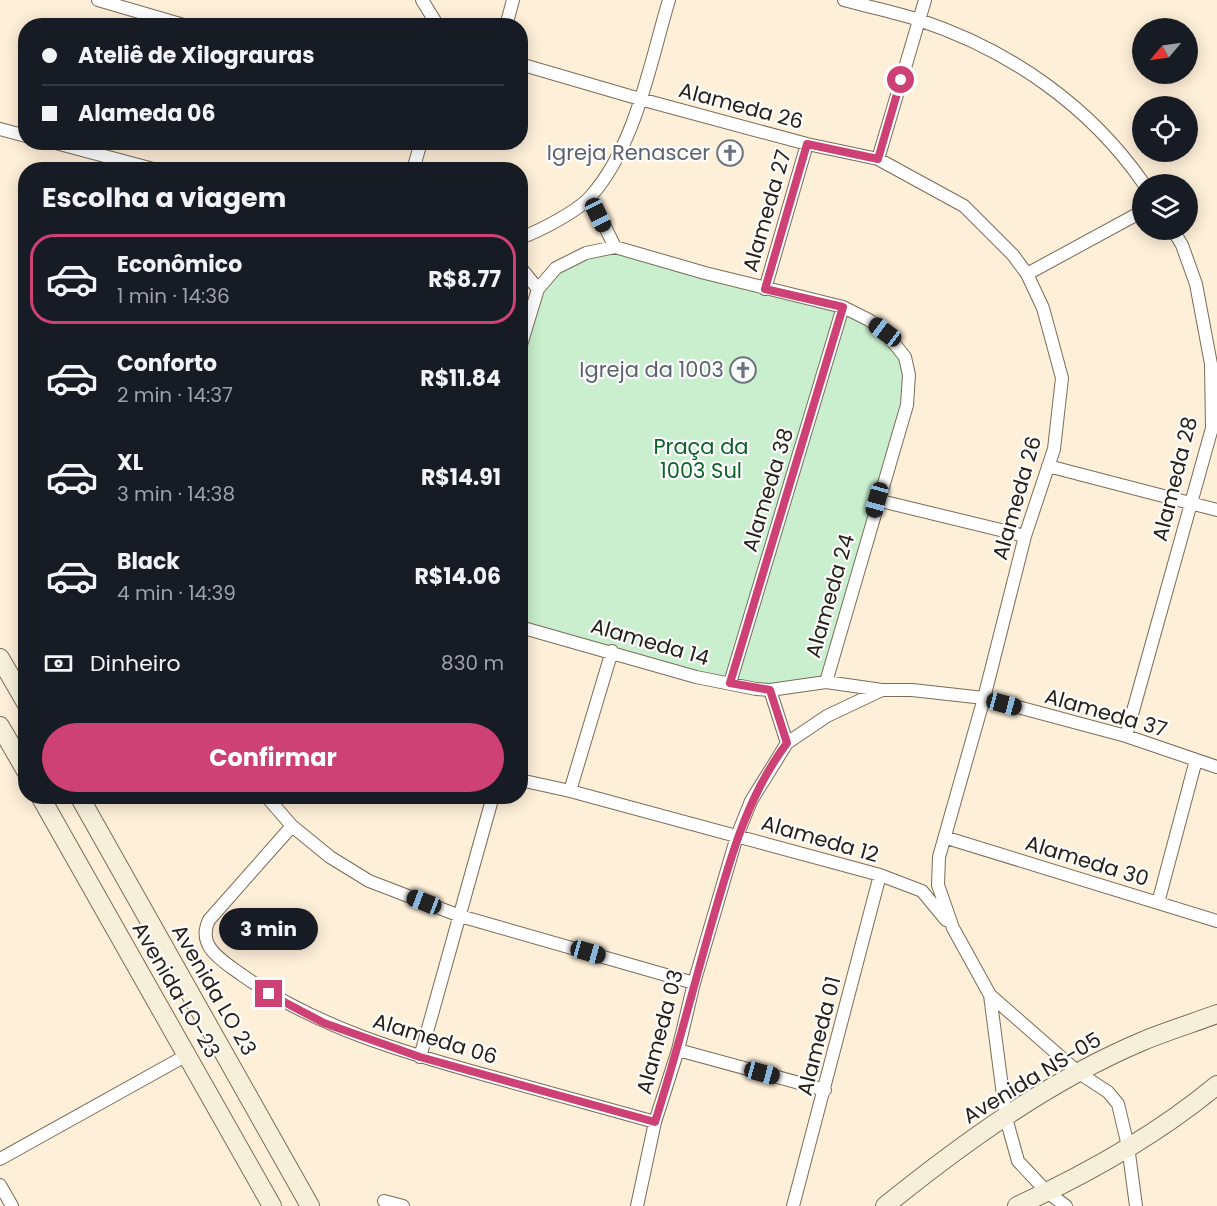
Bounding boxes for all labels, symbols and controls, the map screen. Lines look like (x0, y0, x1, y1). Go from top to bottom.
north arrow (1132, 18, 1198, 84)
map controls (1132, 18, 1198, 240)
text: Ateliê de Xilograuras (78, 40, 315, 71)
route start (887, 66, 914, 93)
street label: Alameda 26 (676, 75, 806, 136)
button: locate (1132, 96, 1198, 162)
text: Alameda 06 (78, 98, 215, 129)
place label: Igreja Renascer (547, 138, 710, 167)
church icon: Igreja Renascer (715, 138, 745, 168)
street label: Alameda 27 (735, 146, 798, 275)
button: layers (1132, 174, 1198, 240)
text: Escolha a viagem (42, 179, 286, 216)
car (582, 195, 614, 235)
text: Econômico (117, 249, 242, 280)
icon: car (45, 252, 99, 306)
text: R$8.77 (428, 264, 501, 295)
text: 1 min · 14:36 (117, 282, 230, 310)
car (865, 314, 905, 350)
text: Conforto (117, 348, 217, 379)
icon: car (45, 351, 99, 405)
place label: Igreja da 1003 (579, 355, 724, 384)
church icon: Igreja da 1003 (728, 355, 758, 385)
text: R$11.84 (420, 363, 501, 394)
text: 2 min · 14:37 (117, 381, 233, 409)
street label: Alameda 28 (1145, 414, 1204, 544)
street label: Alameda 38 (735, 425, 800, 555)
park label: Praça da 1003 Sul (653, 432, 749, 485)
street label: Alameda 26 (985, 433, 1048, 563)
text: XL (117, 447, 143, 478)
icon: car (45, 450, 99, 504)
text: R$14.91 (421, 462, 501, 493)
text: 3 min · 14:38 (117, 480, 235, 508)
car (864, 480, 890, 520)
street label: Alameda 24 (798, 531, 861, 661)
text: Black (117, 546, 180, 577)
icon: car (45, 549, 99, 603)
text: R$14.06 (414, 561, 501, 592)
text: 4 min · 14:39 (117, 579, 236, 607)
street label: Alameda 14 (587, 611, 713, 672)
icon: cash (42, 647, 75, 680)
text: Dinheiro (90, 648, 180, 679)
text: 830 m (441, 649, 504, 677)
street label: Alameda 37 (1042, 681, 1171, 744)
car (984, 691, 1024, 717)
button: Confirmar (42, 723, 504, 792)
street label: Alameda 12 (758, 808, 882, 869)
street label: Alameda 30 (1022, 828, 1152, 893)
car (404, 887, 444, 917)
callout: 3 min (220, 907, 318, 949)
text: 3 min (240, 915, 297, 943)
street label: Avenida LO-23 (126, 916, 227, 1063)
street label: Avenida LO 23 (165, 919, 264, 1061)
car (568, 938, 608, 966)
street label: Alameda 03 (629, 966, 690, 1097)
street label: Alameda 01 (790, 973, 847, 1099)
route end (255, 980, 282, 1007)
street label: Alameda 06 (369, 1006, 501, 1071)
street label: Avenida NS-05 (957, 1025, 1106, 1130)
car (742, 1060, 782, 1086)

